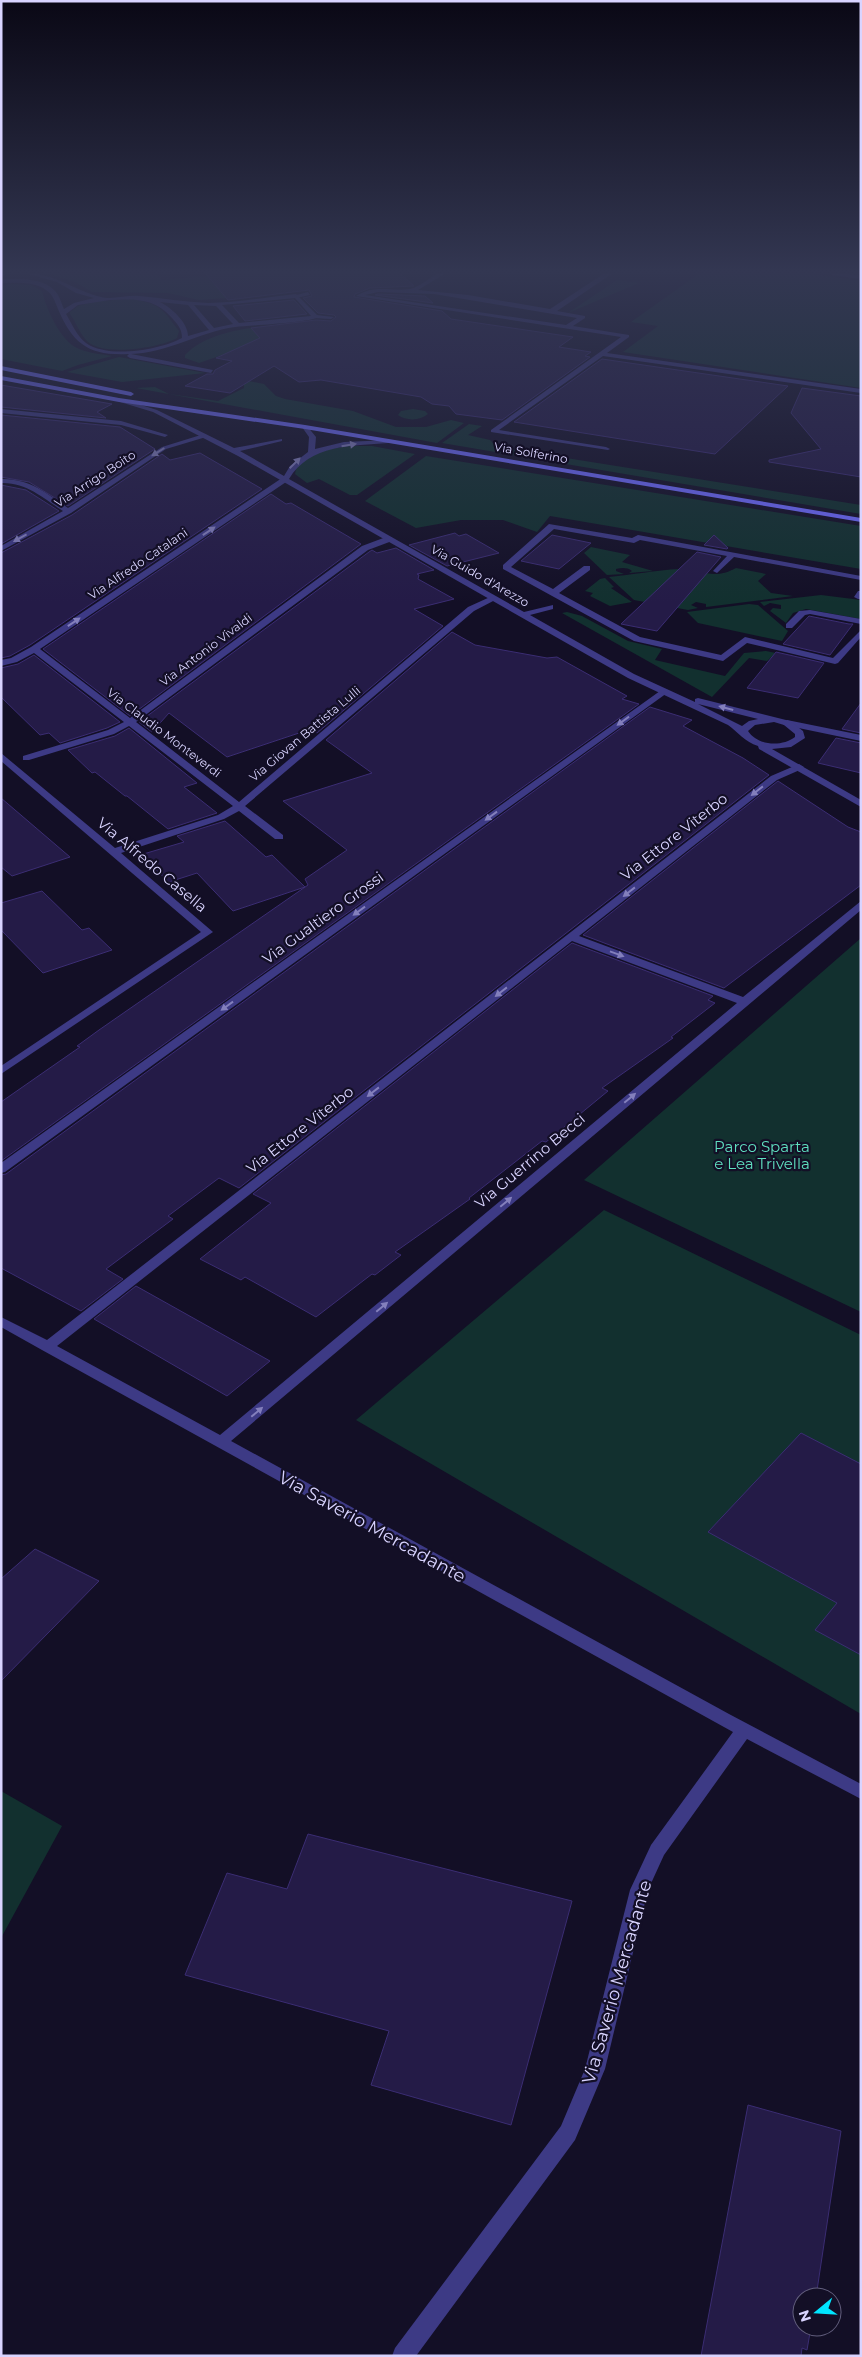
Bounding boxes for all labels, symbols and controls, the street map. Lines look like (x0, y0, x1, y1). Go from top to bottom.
street label: Via Solferino (493, 439, 569, 466)
one-way arrow (342, 441, 358, 449)
street label: Via Arrigo Boito (51, 447, 138, 510)
one-way arrow (151, 448, 165, 457)
one-way arrow (289, 457, 301, 469)
street label: Via Alfredo Catalani (85, 525, 190, 603)
one-way arrow (202, 526, 216, 536)
one-way arrow (13, 534, 27, 542)
street label: Via Guido d'Arezzo (428, 541, 532, 610)
street label: Via Antonio Vivaldi (157, 610, 255, 689)
one-way arrow (67, 617, 81, 627)
street label: Via Giovan Battista Lulli (246, 683, 363, 785)
street label: Via Claudio Monteverdi (104, 685, 224, 780)
one-way arrow (718, 704, 733, 712)
one-way arrow (616, 716, 630, 726)
one-way arrow (751, 786, 764, 797)
street label: Via Ettore Viterbo (616, 789, 731, 884)
one-way arrow (484, 811, 498, 821)
street label: Via Alfredo Casella (93, 813, 211, 916)
street label: Via Gualtiero Grossi (258, 867, 387, 968)
one-way arrow (623, 886, 636, 897)
one-way arrow (352, 906, 366, 916)
one-way arrow (610, 950, 625, 958)
one-way arrow (495, 986, 508, 997)
one-way arrow (220, 1001, 234, 1011)
street label: Via Ettore Viterbo (242, 1082, 357, 1177)
one-way arrow (366, 1087, 380, 1097)
one-way arrow (624, 1092, 637, 1103)
street label: Via Guerrino Becci (471, 1109, 589, 1212)
park label: Parco Sparta e Lea Trivella (714, 1137, 810, 1173)
one-way arrow (499, 1197, 512, 1208)
one-way arrow (375, 1301, 387, 1313)
one-way arrow (251, 1406, 264, 1417)
street label: Via Saverio Mercadante (274, 1466, 470, 1588)
street label: Via Saverio Mercadante (577, 1878, 657, 2086)
north arrow (792, 2287, 842, 2337)
text: N (794, 2308, 815, 2324)

